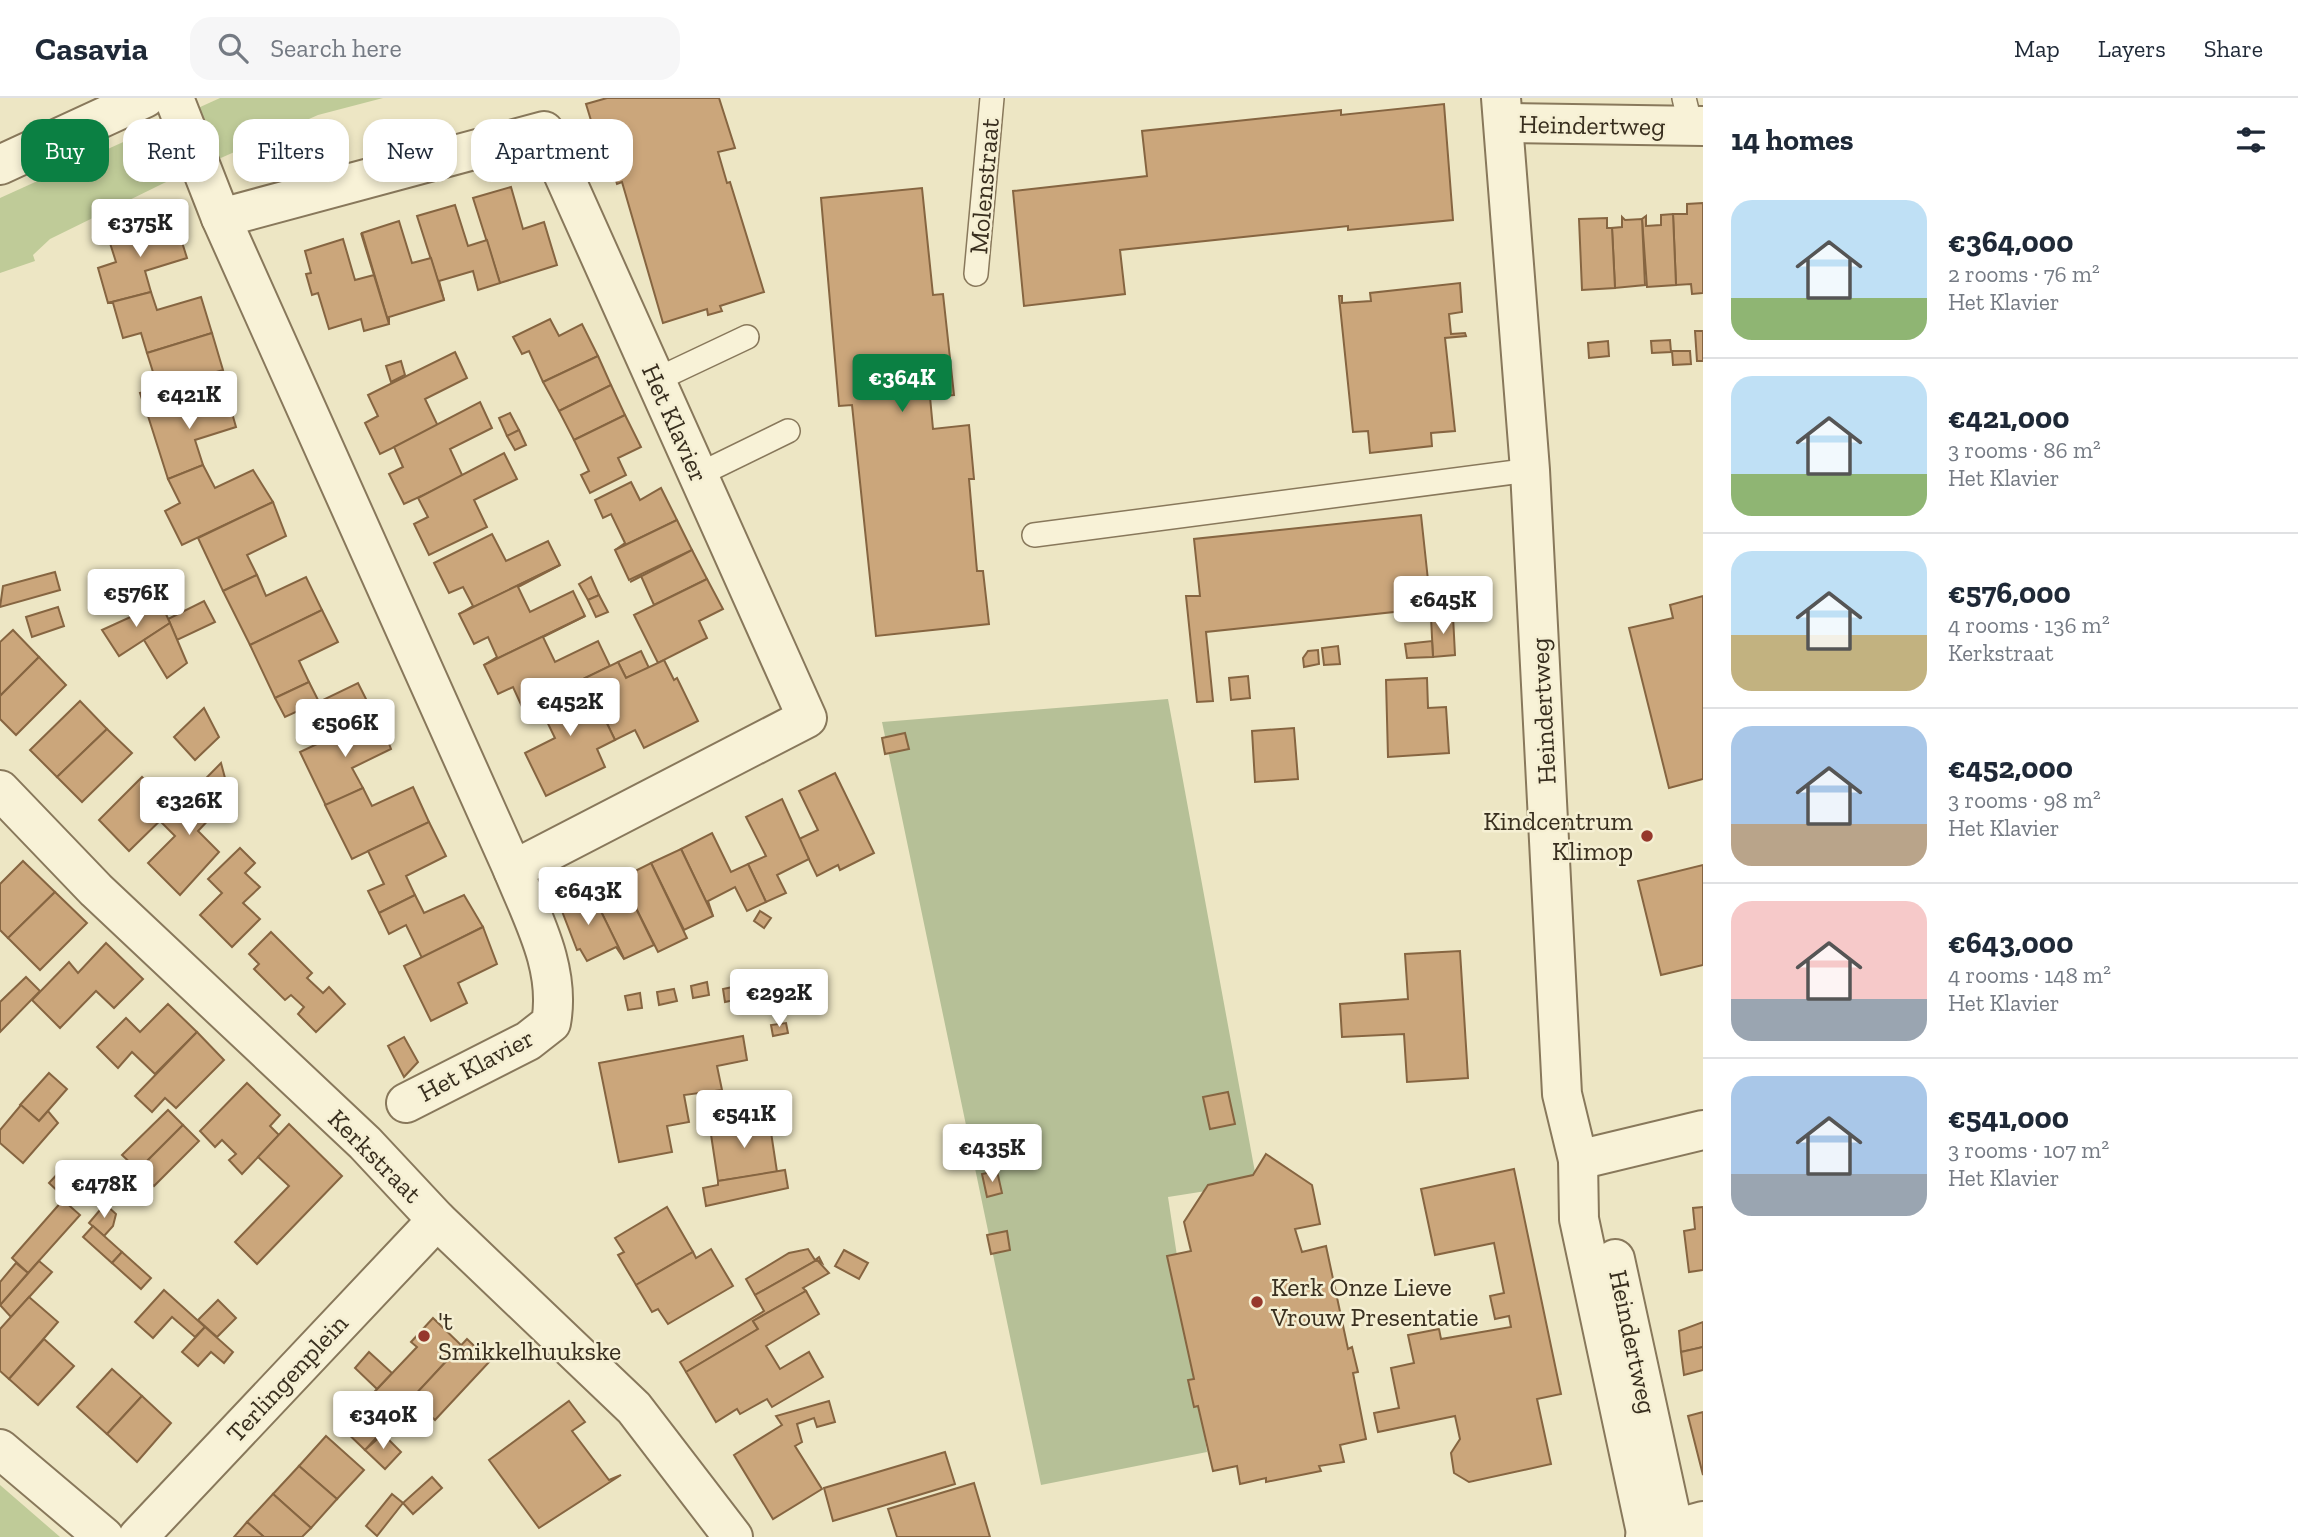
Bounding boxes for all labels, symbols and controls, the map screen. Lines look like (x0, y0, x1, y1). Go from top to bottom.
search box (190, 17, 680, 80)
text: Casavia (35, 29, 148, 68)
icon: search (214, 29, 252, 67)
text: Search here (270, 32, 402, 64)
text: Map (2014, 34, 2060, 63)
text: Layers (2098, 34, 2166, 63)
text: Share (2204, 34, 2263, 63)
street label: Heindertweg (1518, 108, 1666, 142)
street label: Molenstraat (962, 116, 1006, 255)
chip: Buy (21, 119, 109, 182)
chip: Rent (123, 119, 219, 182)
chip: Filters (233, 119, 349, 182)
chip: New (363, 119, 457, 182)
chip: Apartment (471, 119, 633, 182)
icon: filters (2232, 121, 2270, 159)
text: 14 homes (1731, 122, 1854, 158)
pin: €375K (91, 200, 189, 259)
text: €375K (108, 208, 172, 236)
text: €364,000 (1948, 224, 2073, 260)
icon: home (1787, 228, 1871, 312)
text: 2 rooms · 76 m² (1948, 260, 2100, 288)
text: Het Klavier (1948, 288, 2060, 316)
pin: €364K (853, 354, 951, 414)
street label: Het Klavier (635, 359, 715, 487)
text: €364K (869, 363, 935, 391)
pin: €421K (140, 372, 238, 431)
text: €421K (157, 380, 221, 408)
text: €421,000 (1948, 400, 2070, 436)
icon: home (1787, 404, 1871, 488)
text: 3 rooms · 86 m² (1948, 436, 2101, 464)
text: Het Klavier (1948, 464, 2060, 492)
pin: €576K (87, 570, 185, 629)
text: €576,000 (1948, 575, 2071, 611)
pin: €645K (1394, 576, 1492, 636)
text: €576K (104, 578, 168, 606)
icon: home (1787, 579, 1871, 663)
text: €645K (1410, 585, 1476, 613)
text: 4 rooms · 136 m² (1948, 611, 2110, 639)
street label: Heindertweg (1523, 637, 1563, 785)
text: Kerkstraat (1948, 639, 2054, 667)
pin: €452K (521, 678, 619, 738)
text: €452K (537, 687, 603, 715)
pin: €506K (296, 700, 394, 759)
text: €506K (312, 708, 378, 736)
text: €452,000 (1948, 750, 2073, 786)
icon: home (1787, 754, 1871, 838)
pin: €326K (140, 778, 238, 837)
text: €326K (156, 786, 222, 814)
text: 3 rooms · 98 m² (1948, 786, 2101, 814)
place label: Kindcentrum Klimop (1483, 805, 1634, 867)
text: Het Klavier (1948, 814, 2060, 842)
marker: Kindcentrum Klimop (1639, 828, 1655, 844)
pin: €643K (539, 868, 637, 927)
text: €643K (555, 876, 621, 904)
text: €643,000 (1948, 925, 2073, 961)
icon: home (1787, 929, 1871, 1013)
text: 4 rooms · 148 m² (1948, 961, 2111, 989)
pin: €292K (730, 970, 828, 1029)
text: €292K (746, 978, 812, 1006)
text: Het Klavier (1948, 989, 2060, 1017)
street label: Het Klavier (413, 1021, 539, 1109)
pin: €541K (695, 1090, 793, 1150)
text: €541K (712, 1099, 776, 1127)
text: €541,000 (1948, 1100, 2069, 1136)
street label: Kerkstraat (321, 1102, 429, 1210)
icon: home (1787, 1104, 1871, 1188)
pin: €435K (943, 1124, 1041, 1184)
text: €435K (959, 1133, 1025, 1161)
text: 3 rooms · 107 m² (1948, 1136, 2109, 1164)
pin: €478K (55, 1160, 153, 1220)
text: Het Klavier (1948, 1164, 2060, 1192)
text: €478K (71, 1169, 137, 1197)
street label: Heindertweg (1602, 1267, 1664, 1417)
place label: Kerk Onze Lieve Vrouw Presentatie (1270, 1271, 1478, 1333)
marker: Kerk Onze Lieve Vrouw Presentatie (1249, 1294, 1265, 1310)
place label: 't Smikkelhuukske (438, 1305, 621, 1367)
street label: Terlingenplein (220, 1307, 355, 1449)
marker: 't Smikkelhuukske (416, 1328, 432, 1344)
pin: €340K (334, 1392, 432, 1451)
text: €340K (349, 1400, 417, 1428)

